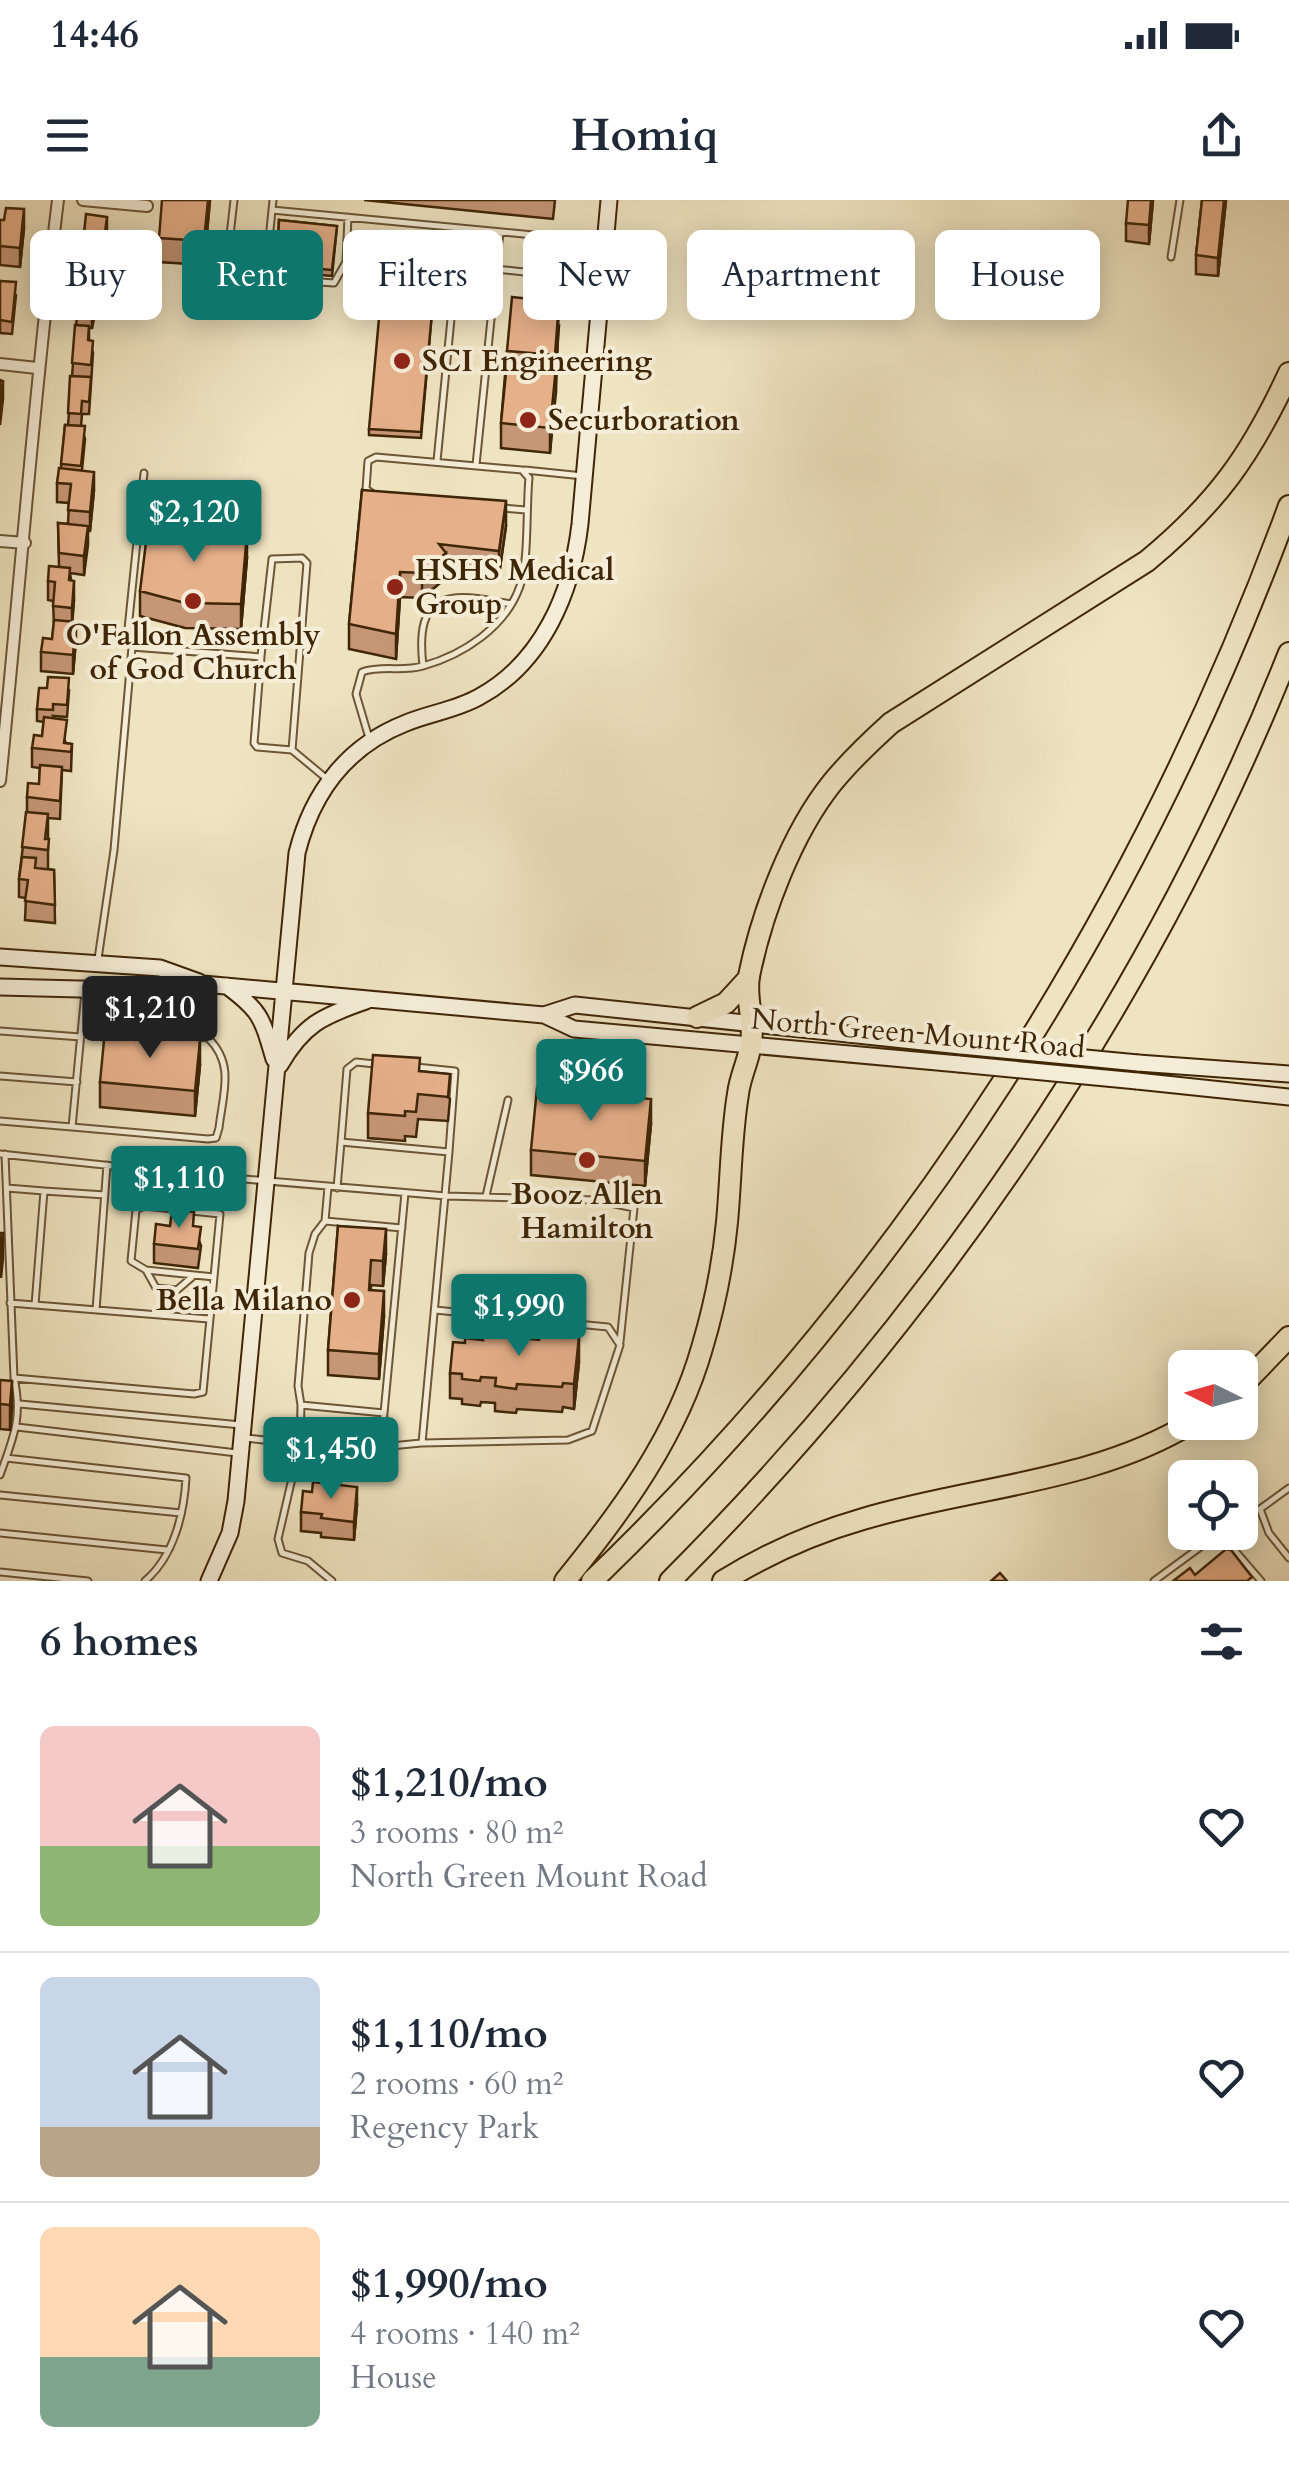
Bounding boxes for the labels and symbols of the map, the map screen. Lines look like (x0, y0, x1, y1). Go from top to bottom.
place label: SCI Engineering (422, 341, 652, 382)
marker: SCI Engineering (391, 350, 413, 372)
place label: Securboration (548, 400, 740, 441)
marker: Securboration (517, 409, 539, 431)
pin: $2,120 (113, 480, 275, 565)
place label: HSHS Medical Group (415, 550, 615, 625)
marker: HSHS Medical Group (384, 576, 406, 598)
marker: O'Fallon Assembly of God Church (182, 590, 204, 612)
place label: O'Fallon Assembly of God Church (66, 615, 320, 690)
pin: $1,210 (69, 976, 231, 1061)
street label: North Green Mount Road (749, 998, 1087, 1069)
pin: $966 (532, 1039, 650, 1124)
pin: $1,110 (98, 1146, 260, 1231)
marker: Booz Allen Hamilton (576, 1149, 598, 1171)
place label: Booz Allen Hamilton (511, 1174, 663, 1249)
pin: $1,990 (438, 1274, 600, 1359)
place label: Bella Milano (156, 1280, 332, 1321)
marker: Bella Milano (341, 1289, 363, 1311)
north arrow (1168, 1350, 1258, 1440)
pin: $1,450 (250, 1417, 412, 1502)

